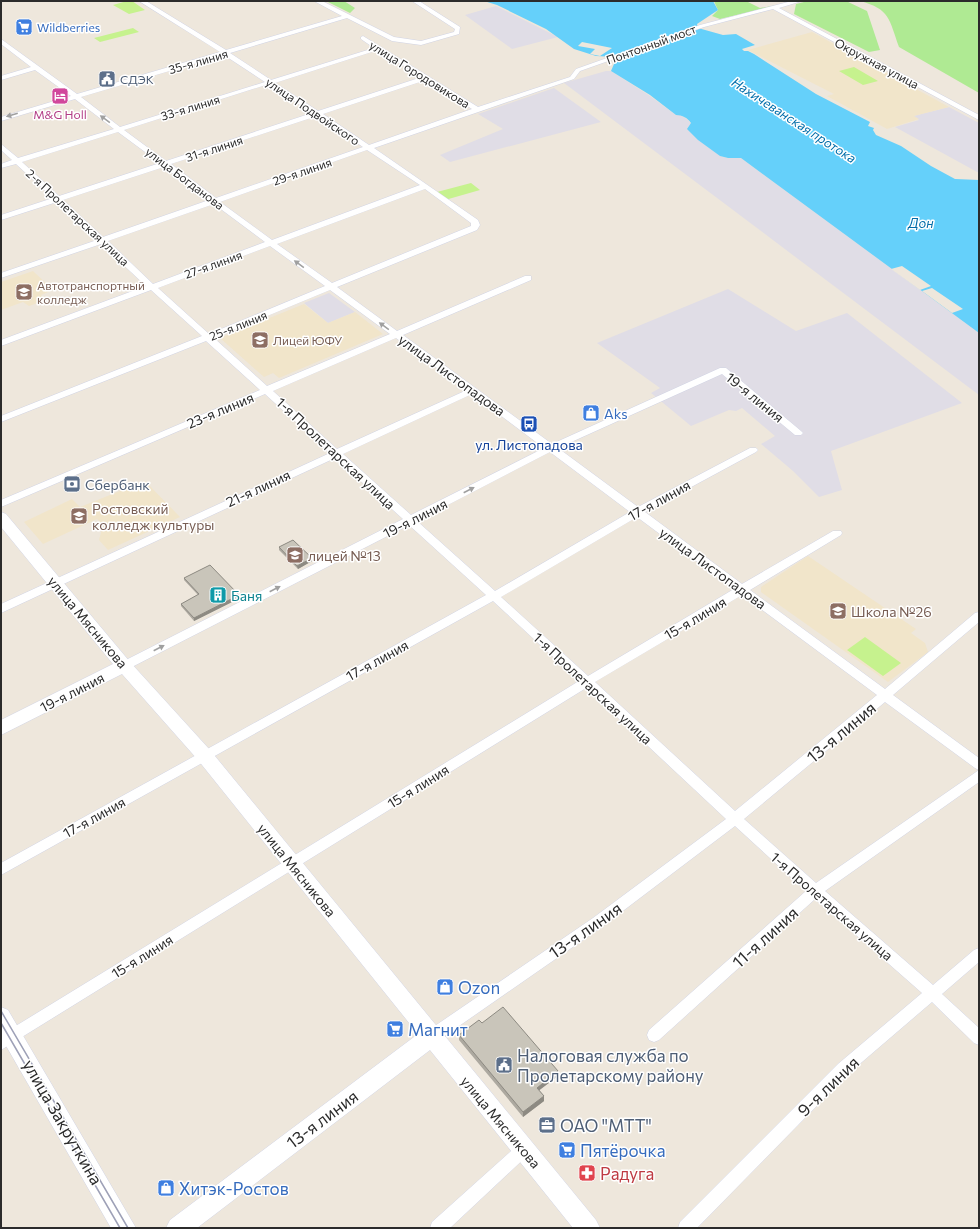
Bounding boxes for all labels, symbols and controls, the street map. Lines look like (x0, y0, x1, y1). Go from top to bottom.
supermarket icon: Wildberries (14, 17, 34, 37)
place label: Wildberries (37, 20, 100, 34)
street label: Понтонный мост (604, 21, 698, 67)
street label: Окружная улица (833, 35, 921, 91)
street label: улица Городовикова (367, 37, 473, 111)
street label: 35-я линия (167, 46, 229, 76)
public building icon: СДЭК (97, 69, 117, 89)
place label: СДЭК (120, 72, 154, 86)
street label: улица Подвойского (263, 74, 363, 148)
water label: Нахичеванская протока (729, 74, 859, 166)
hotel icon: M&G Holl (50, 86, 70, 106)
street label: 33-я линия (159, 91, 221, 123)
place label: M&G Holl (33, 107, 87, 121)
one-way arrow (6, 113, 18, 119)
one-way arrow (100, 115, 111, 123)
street label: 31-я линия (184, 132, 244, 164)
street label: улица Богданова (143, 144, 227, 212)
street label: 29-я линия (271, 154, 333, 188)
street label: 2-я Пролетарская улица (24, 166, 132, 268)
water label: Дон (907, 215, 934, 231)
street label: 27-я линия (182, 247, 244, 281)
one-way arrow (294, 260, 304, 268)
place label: Автотранспортный колледж (37, 278, 145, 306)
school or university icon: Автотранспортный колледж (14, 282, 34, 302)
street label: 25-я линия (207, 307, 269, 343)
one-way arrow (379, 321, 390, 330)
school or university icon: Лицей ЮФУ (250, 330, 270, 350)
street label: улица Листопадова (395, 331, 509, 419)
place label: Лицей ЮФУ (273, 333, 342, 347)
street label: 19-я линия (722, 368, 788, 426)
street label: 23-я линия (184, 388, 256, 432)
street label: 1-я Пролетарская улица (273, 393, 399, 513)
shop icon: Aks (581, 403, 601, 423)
place label: Aks (604, 405, 628, 422)
bus stop icon: ул. Листопадова (519, 414, 539, 434)
place label: ул. Листопадова (475, 436, 583, 453)
street label: 21-я линия (223, 466, 293, 510)
bank icon: Сбербанк (62, 474, 82, 494)
place label: Сбербанк (85, 476, 150, 493)
street label: 17-я линия (625, 476, 693, 524)
one-way arrow (464, 487, 475, 493)
street label: 19-я линия (380, 495, 450, 541)
place label: Ростовский колледж культуры (92, 500, 215, 533)
school or university icon: Ростовский колледж культуры (69, 506, 89, 526)
street label: улица Листопадова (656, 524, 770, 612)
school or university icon: лицей №13 (285, 545, 305, 565)
place label: лицей №13 (308, 547, 381, 564)
street label: улица Мясникова (45, 573, 131, 671)
building icon: Баня (208, 585, 228, 605)
one-way arrow (269, 586, 280, 592)
place label: Баня (231, 587, 262, 604)
street label: 15-я линия (661, 593, 729, 643)
school or university icon: Школа №26 (828, 601, 848, 621)
place label: Школа №26 (851, 603, 932, 620)
street label: 1-я Пролетарская улица (530, 628, 656, 748)
street label: 17-я линия (343, 636, 411, 684)
one-way arrow (153, 645, 164, 651)
street label: 19-я линия (37, 669, 107, 715)
street label: 13-я линия (802, 697, 880, 767)
street label: 15-я линия (384, 760, 452, 812)
street label: 17-я линия (60, 793, 128, 841)
street label: улица Мясникова (254, 820, 340, 920)
street label: 1-я Пролетарская улица (767, 848, 897, 964)
street label: 13-я линия (544, 897, 626, 963)
street label: 11-я линия (728, 902, 802, 972)
street label: 15-я линия (108, 930, 176, 982)
shop icon: Ozon (435, 977, 455, 997)
place label: Ozon (458, 977, 500, 998)
supermarket icon: Магнит (385, 1019, 405, 1039)
place label: Магнит (408, 1019, 468, 1040)
place label: Налоговая служба по Пролетарскому району (517, 1045, 704, 1086)
street label: 9-я линия (793, 1051, 863, 1121)
public building icon: Налоговая служба по Пролетарскому району (494, 1055, 514, 1075)
street label: улица Закруткина (19, 1056, 107, 1188)
street label: улица Мясникова (458, 1073, 544, 1171)
street label: 13-я линия (282, 1085, 362, 1153)
office icon: ОАО "МТТ" (537, 1115, 557, 1135)
place label: ОАО "МТТ" (560, 1115, 652, 1136)
supermarket icon: Пятёрочка (557, 1140, 577, 1160)
place label: Пятёрочка (580, 1140, 666, 1161)
pharmacy icon: Радуга (577, 1163, 597, 1183)
place label: Радуга (600, 1163, 654, 1184)
shop icon: Хитэк-Ростов (156, 1178, 176, 1198)
place label: Хитэк-Ростов (179, 1178, 289, 1199)

